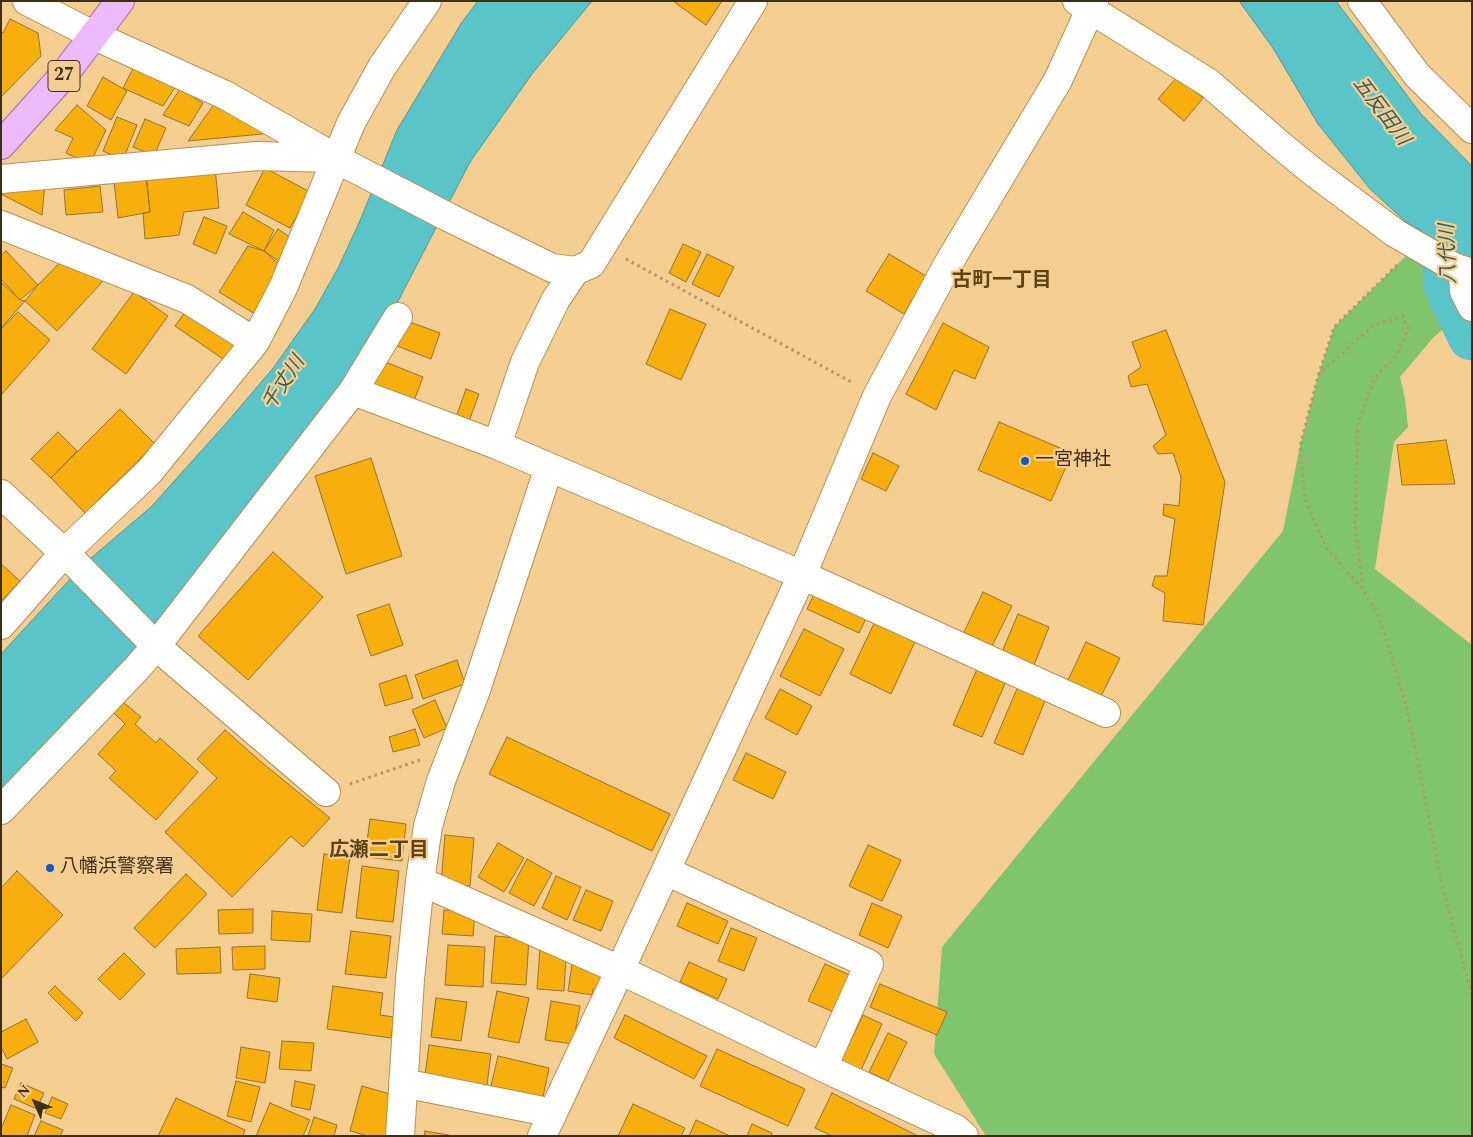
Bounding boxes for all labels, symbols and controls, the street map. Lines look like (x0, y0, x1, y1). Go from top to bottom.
road number: 27 (48, 60, 80, 92)
water label: 五反田川 (1346, 73, 1414, 151)
water label: 八代川 (1437, 224, 1463, 284)
district label: 古町一丁目 (952, 270, 1052, 294)
water label: 千丈川 (259, 352, 311, 416)
place label: 一宮神社 (1035, 450, 1111, 472)
marker: 一宮神社 (1019, 455, 1031, 467)
district label: 広瀬二丁目 (329, 840, 429, 864)
place label: 八幡浜警察署 (60, 857, 174, 879)
marker: 八幡浜警察署 (44, 862, 56, 874)
north arrow (10, 1077, 60, 1127)
text: N (12, 1080, 35, 1103)

